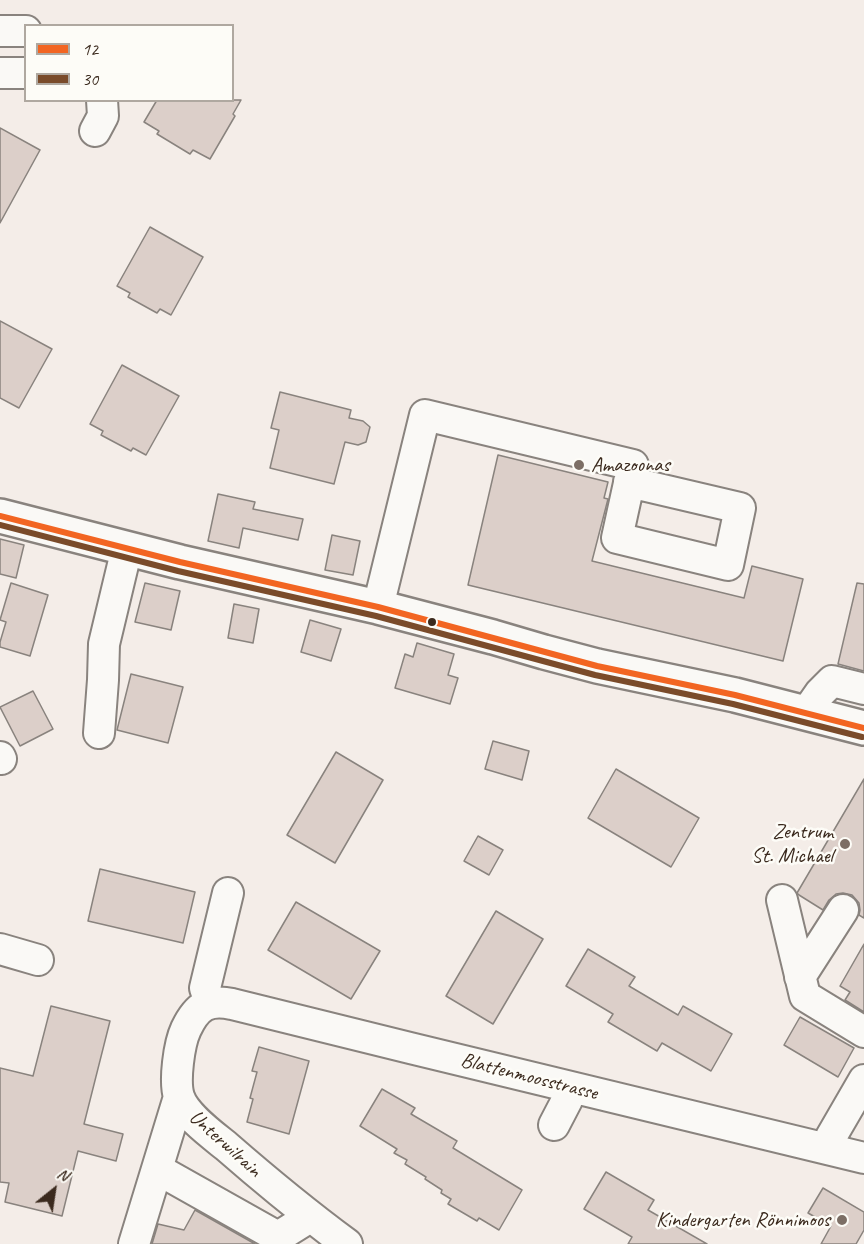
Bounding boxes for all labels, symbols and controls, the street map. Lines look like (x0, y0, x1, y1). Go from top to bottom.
legend (24, 24, 234, 102)
text: 12 (82, 38, 98, 60)
text: 30 (82, 68, 98, 90)
place label: Amazoonas (591, 452, 670, 478)
marker: Amazoonas (572, 458, 586, 472)
unlabelled marker (426, 616, 438, 628)
place label: Zentrum St. Michael (751, 819, 833, 869)
marker: Zentrum St. Michael (838, 837, 852, 851)
street label: Blattenmoosstrasse (458, 1048, 600, 1106)
street label: Unterwilrain (184, 1105, 266, 1183)
north arrow (24, 1160, 84, 1220)
text: N (54, 1163, 72, 1186)
place label: Kindergarten Rönnimoos (656, 1207, 830, 1233)
marker: Kindergarten Rönnimoos (835, 1213, 849, 1227)

